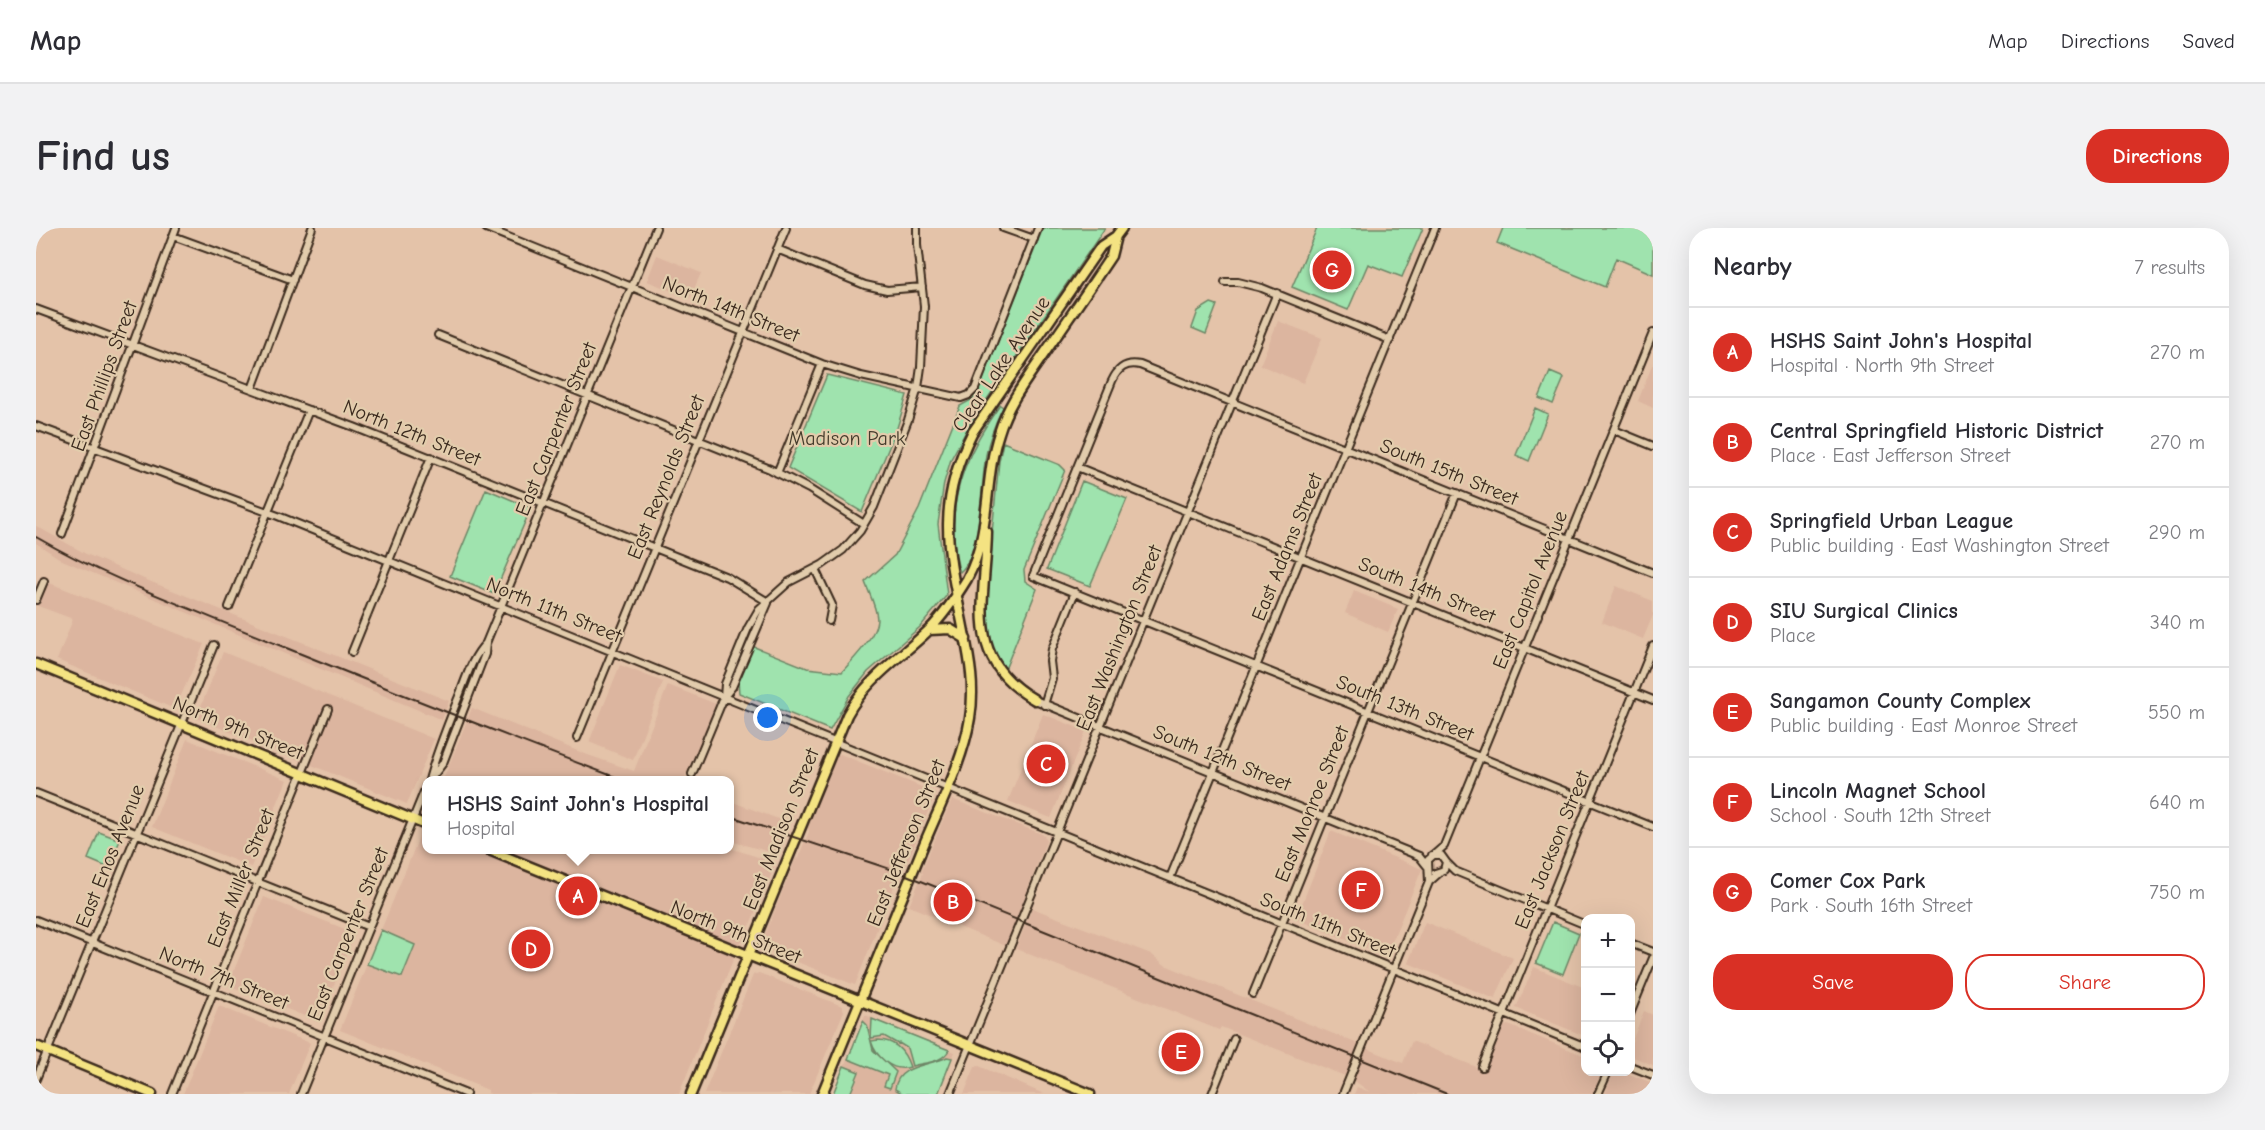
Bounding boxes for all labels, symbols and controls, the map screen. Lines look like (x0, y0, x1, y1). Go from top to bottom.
text: Map (30, 25, 81, 57)
text: Map (1988, 29, 2028, 53)
text: Directions (2061, 29, 2150, 53)
text: Saved (2183, 29, 2235, 53)
button: Directions (2086, 129, 2229, 183)
text: Find us (36, 132, 170, 181)
pin: G (1312, 248, 1352, 292)
text: Nearby (1713, 252, 1792, 282)
text: 7 results (2134, 256, 2205, 279)
street label: North 14th Street (659, 271, 804, 347)
street label: Clear Lake Avenue (947, 292, 1055, 436)
street label: East Phillips Street (66, 296, 142, 454)
text: HSHS Saint John's Hospital (1770, 328, 2032, 354)
street label: East Carpenter Street (511, 338, 602, 519)
text: A (1727, 341, 1738, 364)
text: 270 m (2150, 341, 2205, 364)
text: Hospital · North 9th Street (1770, 354, 1994, 377)
street label: East Reynolds Street (622, 390, 710, 563)
street label: North 12th Street (340, 395, 485, 472)
text: Central Springfield Historic District (1770, 418, 2103, 444)
park label: Madison Park (788, 427, 906, 450)
text: B (1726, 431, 1739, 454)
text: 270 m (2150, 431, 2205, 454)
street label: South 15th Street (1377, 434, 1523, 511)
text: Place · East Jefferson Street (1770, 444, 2010, 467)
street label: East Adams Street (1247, 469, 1328, 624)
street label: East Capitol Avenue (1488, 508, 1572, 672)
text: Springfield Urban League (1770, 508, 2013, 534)
text: C (1726, 521, 1739, 544)
text: 290 m (2149, 521, 2205, 544)
text: Public building · East Washington Street (1770, 534, 2109, 557)
street label: East Washington Street (1071, 541, 1167, 734)
street label: South 14th Street (1355, 552, 1500, 628)
street label: North 11th Street (483, 572, 626, 648)
text: SIU Surgical Clinics (1770, 598, 1958, 624)
text: D (1726, 611, 1739, 634)
text: 340 m (2150, 611, 2205, 634)
text: Place (1770, 624, 1816, 647)
street label: South 13th Street (1333, 670, 1478, 747)
text: Sangamon County Complex (1770, 688, 2030, 714)
street label: North 9th Street (169, 691, 308, 765)
text: E (1727, 701, 1738, 724)
text: 550 m (2148, 701, 2205, 724)
your location (753, 703, 782, 732)
text: Public building · East Monroe Street (1770, 714, 2077, 737)
street label: South 12th Street (1150, 720, 1295, 797)
street label: East Monroe Street (1270, 721, 1354, 885)
pin: C (1026, 742, 1066, 786)
street label: East Madison Street (738, 744, 824, 913)
street label: East Jefferson Street (862, 755, 950, 930)
street label: East Jackson Street (1510, 766, 1595, 932)
popup (422, 776, 734, 854)
text: Lincoln Magnet School (1770, 778, 1986, 804)
street label: East Enos Avenue (71, 781, 149, 931)
text: HSHS Saint John's Hospital (447, 791, 709, 817)
text: F (1727, 791, 1738, 814)
text: 640 m (2149, 791, 2205, 814)
street label: East Miller Street (203, 804, 280, 951)
text: School · South 12th Street (1770, 804, 1990, 827)
text: Hospital (447, 817, 515, 840)
street label: East Carpenter Street (303, 843, 394, 1024)
pin: F (1342, 868, 1380, 912)
text: Comer Cox Park (1770, 868, 1925, 894)
pin: A (558, 874, 598, 918)
pin: B (934, 880, 972, 924)
text: G (1725, 881, 1740, 904)
text: 750 m (2149, 881, 2205, 904)
street label: South 11th Street (1257, 887, 1400, 963)
text: Park · South 16th Street (1770, 894, 1972, 917)
street label: North 9th Street (667, 895, 806, 969)
map controls (1581, 914, 1635, 1076)
button: + (1581, 914, 1635, 968)
pin: D (512, 926, 550, 972)
street label: North 7th Street (156, 942, 293, 1015)
button: Save (1713, 954, 1953, 1010)
button: Share (1965, 954, 2205, 1010)
button: − (1581, 968, 1635, 1022)
button: locate (1581, 1022, 1635, 1076)
pin: E (1162, 1030, 1200, 1074)

